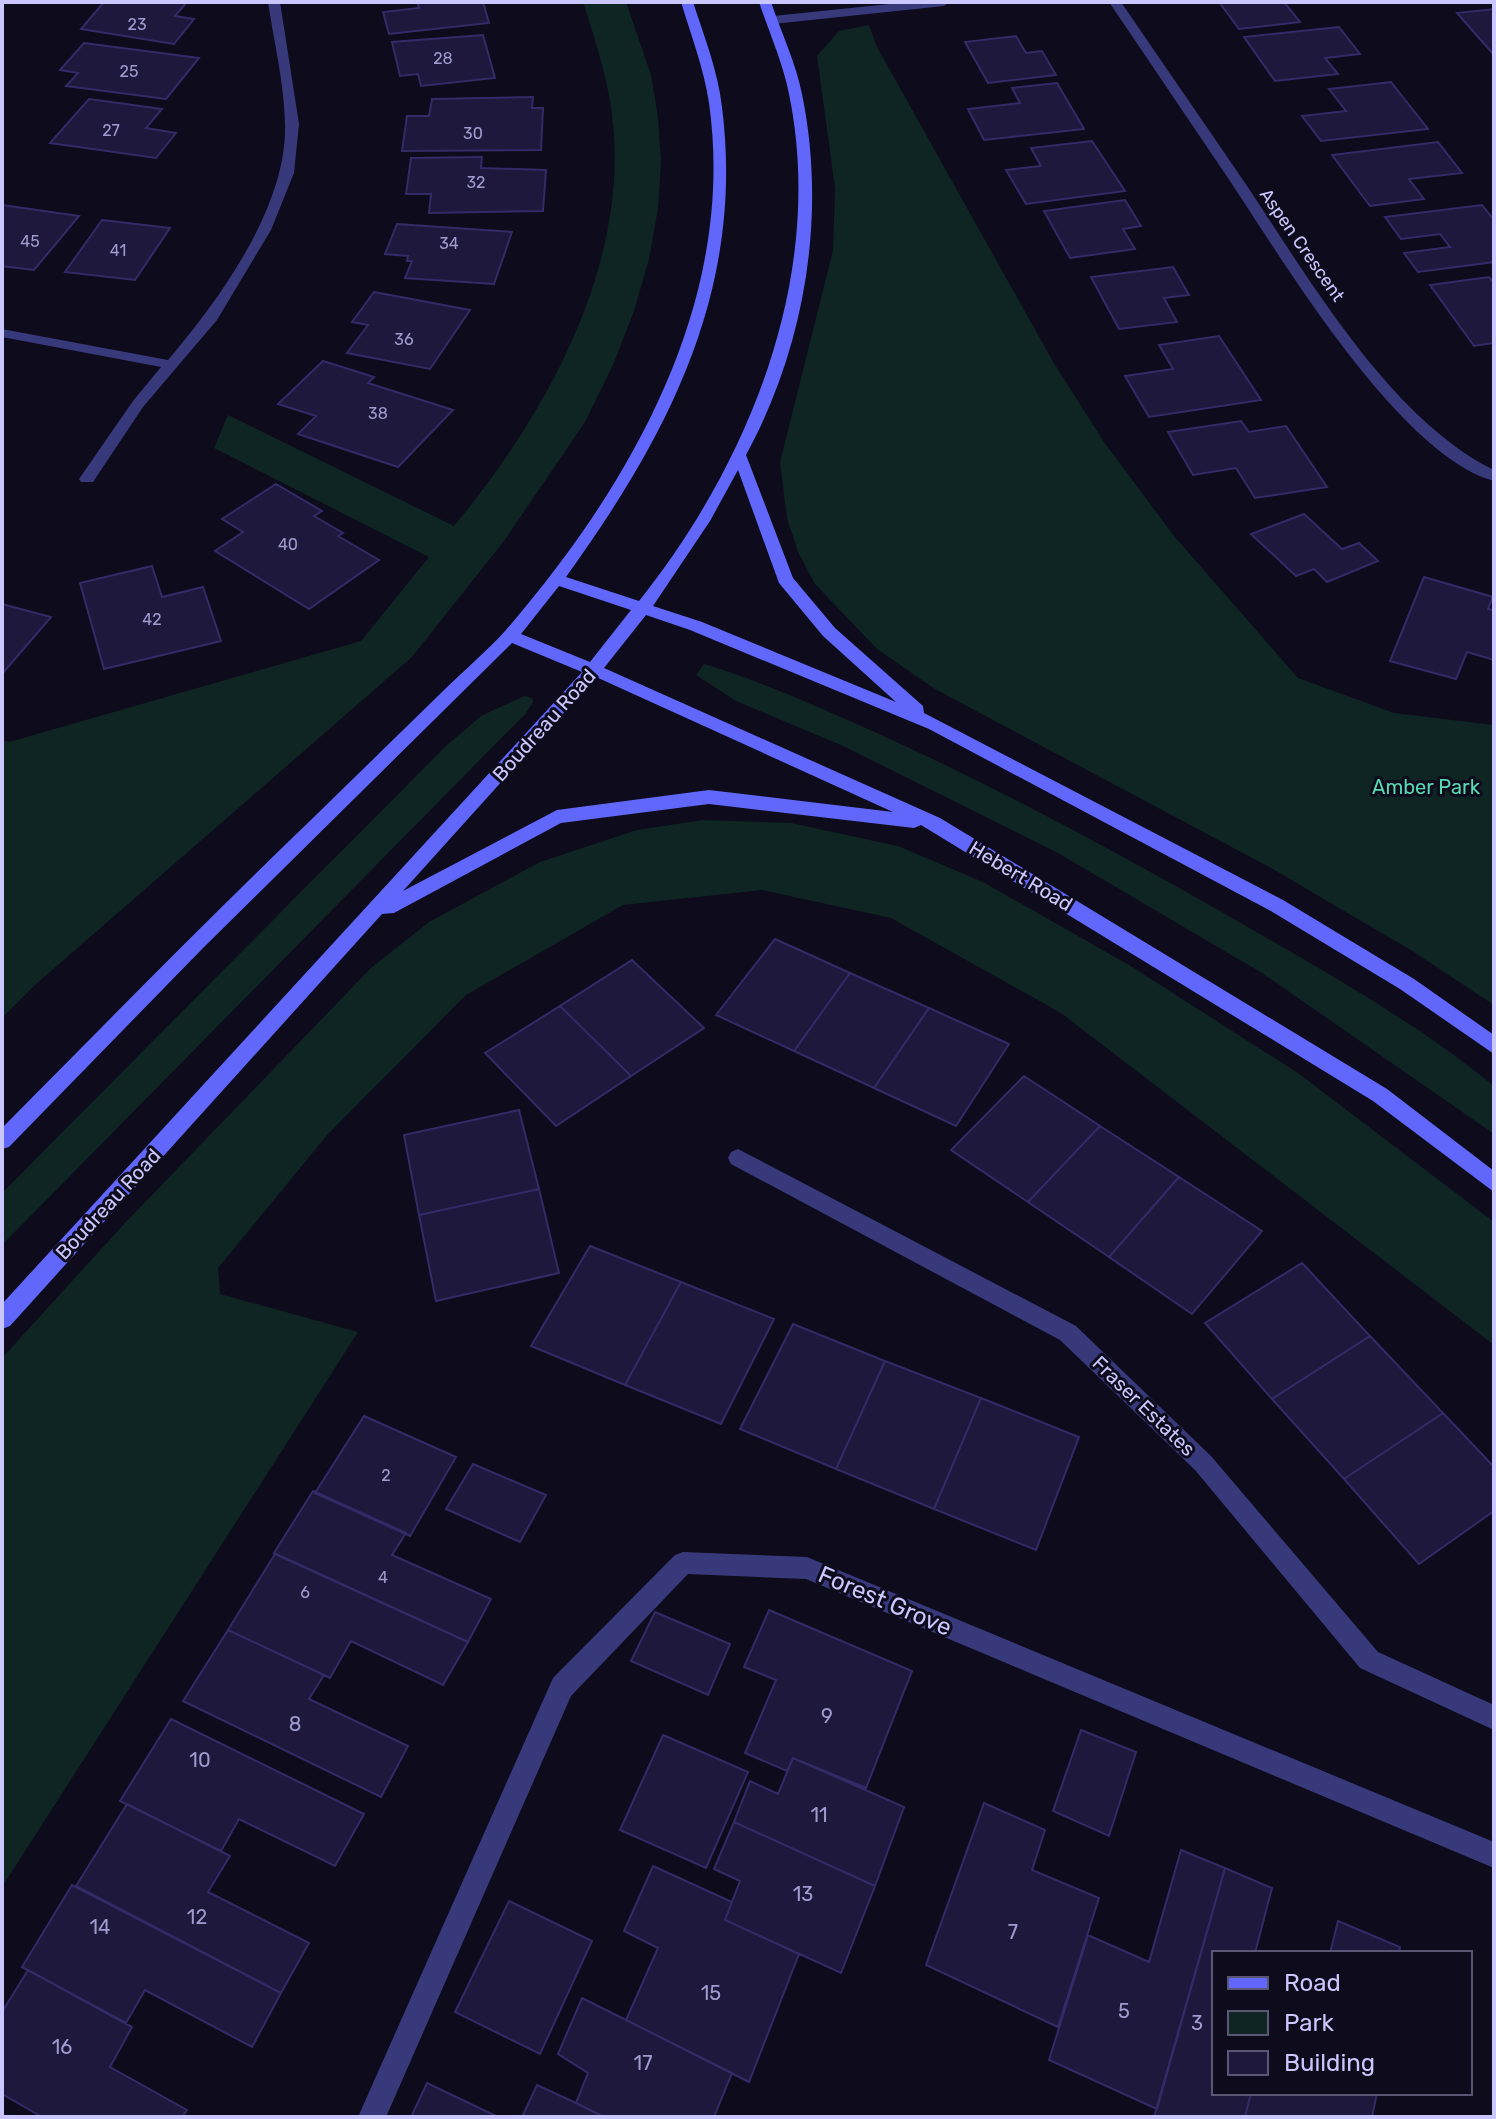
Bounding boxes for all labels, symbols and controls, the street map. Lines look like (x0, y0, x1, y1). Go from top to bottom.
house number: 23 (127, 15, 147, 34)
house number: 28 (433, 49, 453, 68)
house number: 25 (120, 62, 138, 81)
house number: 27 (102, 121, 120, 140)
house number: 30 (463, 124, 483, 143)
house number: 32 (466, 173, 486, 192)
street label: Aspen Crescent (1255, 184, 1349, 306)
house number: 45 (20, 232, 40, 251)
house number: 34 (439, 234, 459, 253)
house number: 41 (110, 241, 126, 260)
house number: 36 (394, 330, 414, 349)
house number: 38 (368, 404, 388, 423)
house number: 40 (278, 535, 298, 554)
house number: 42 (142, 610, 162, 629)
street label: Boudreau Road (487, 664, 601, 786)
park label: Amber Park (1372, 775, 1481, 799)
street label: Hebert Road (965, 836, 1077, 916)
street label: Boudreau Road (51, 1144, 165, 1264)
street label: Fraser Estates (1088, 1351, 1200, 1461)
house number: 2 (381, 1466, 391, 1485)
street label: Forest Grove (814, 1560, 956, 1642)
house number: 4 (378, 1568, 388, 1587)
house number: 6 (300, 1583, 310, 1602)
house number: 9 (821, 1704, 833, 1728)
house number: 8 (289, 1712, 301, 1736)
house number: 10 (189, 1748, 211, 1772)
house number: 11 (810, 1803, 828, 1827)
house number: 13 (793, 1882, 813, 1906)
house number: 12 (187, 1905, 207, 1929)
house number: 14 (90, 1915, 110, 1939)
house number: 7 (1008, 1920, 1018, 1944)
legend (1212, 1951, 1472, 2095)
text: Road (1284, 1969, 1341, 1997)
house number: 15 (701, 1981, 721, 2005)
house number: 5 (1118, 1999, 1130, 2023)
text: Park (1284, 2009, 1335, 2037)
house number: 3 (1191, 2011, 1203, 2035)
house number: 16 (52, 2035, 72, 2059)
text: Building (1284, 2049, 1375, 2077)
house number: 17 (634, 2051, 652, 2075)

